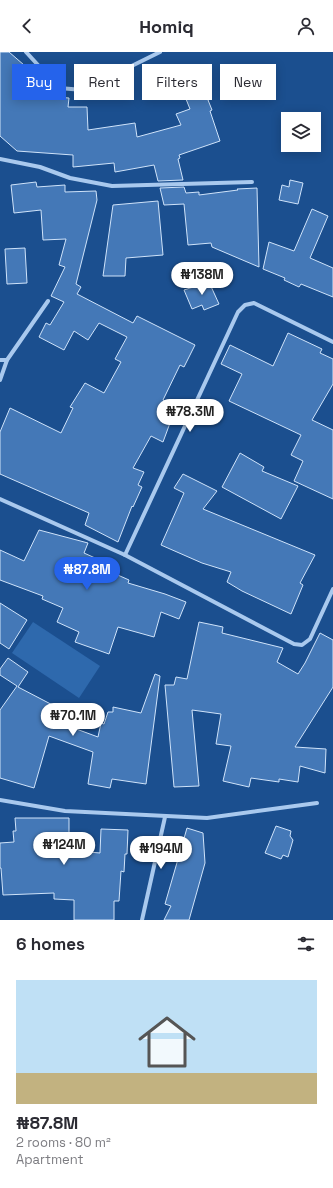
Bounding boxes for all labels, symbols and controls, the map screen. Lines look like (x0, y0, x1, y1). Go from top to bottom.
icon: back (16, 15, 38, 37)
text: Homiq (139, 15, 194, 38)
icon: person (295, 15, 317, 37)
chip: Buy (12, 64, 66, 100)
chip: Rent (74, 64, 134, 100)
chip: Filters (142, 64, 212, 100)
chip: New (220, 64, 276, 100)
map controls (281, 112, 321, 152)
button: layers (281, 112, 321, 152)
pin: ₦138M (174, 262, 230, 296)
text: ₦138M (180, 266, 224, 283)
pin: ₦78.3M (157, 399, 223, 433)
text: ₦78.3M (166, 403, 214, 420)
pin: ₦87.8M (54, 557, 120, 591)
text: ₦87.8M (63, 561, 111, 578)
pin: ₦70.1M (40, 703, 106, 737)
text: ₦70.1M (50, 707, 96, 724)
pin: ₦124M (36, 832, 92, 866)
text: ₦124M (42, 836, 86, 853)
pin: ₦194M (133, 836, 189, 870)
text: ₦194M (139, 840, 183, 857)
text: 6 homes (16, 933, 85, 955)
icon: filters (295, 933, 317, 955)
icon: home (131, 1006, 203, 1078)
text: ₦87.8M (16, 1112, 78, 1134)
text: 2 rooms · 80 m² (16, 1134, 111, 1151)
text: Apartment (16, 1151, 84, 1168)

